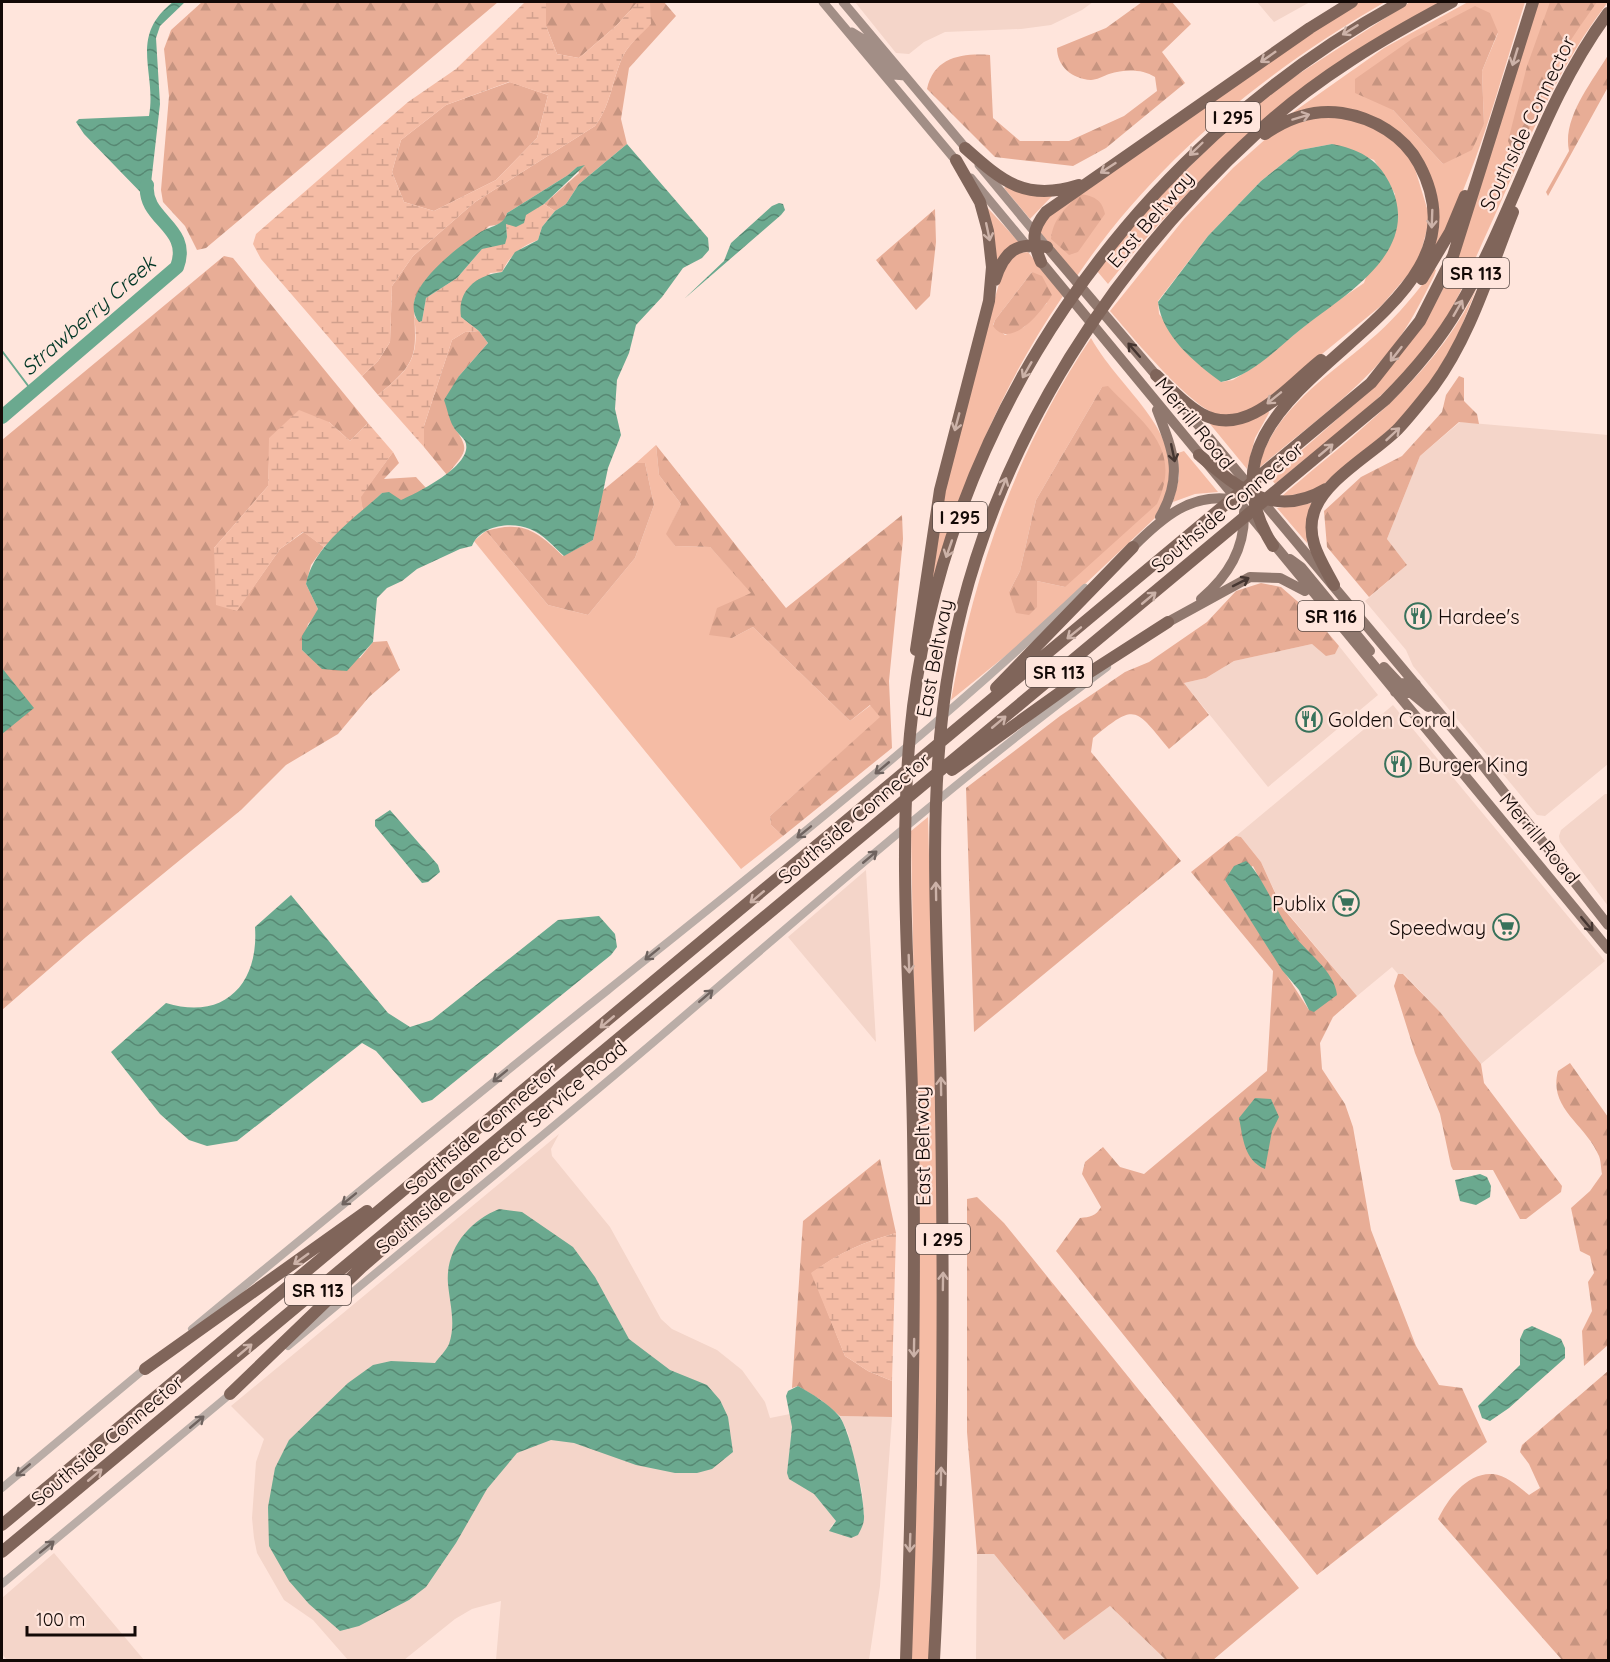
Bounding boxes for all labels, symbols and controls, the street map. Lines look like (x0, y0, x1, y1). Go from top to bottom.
one-way arrow (1342, 24, 1359, 37)
street label: Southside Connector (1474, 31, 1580, 215)
one-way arrow (1509, 47, 1520, 66)
one-way arrow (1260, 51, 1276, 63)
road number: I 295 (1206, 102, 1260, 132)
one-way arrow (1291, 111, 1310, 122)
one-way arrow (1189, 142, 1204, 157)
one-way arrow (1100, 162, 1116, 174)
street label: East Beltway (1101, 165, 1199, 273)
one-way arrow (1427, 208, 1438, 228)
one-way arrow (983, 222, 994, 241)
water label: Strawberry Creek (15, 248, 162, 381)
road number: SR 113 (1443, 258, 1509, 288)
one-way arrow (1452, 300, 1464, 317)
one-way arrow (1127, 343, 1141, 358)
one-way arrow (1389, 346, 1402, 362)
one-way arrow (1021, 361, 1033, 378)
street label: Merrill Road (1150, 372, 1240, 474)
one-way arrow (1266, 391, 1282, 404)
one-way arrow (950, 413, 962, 432)
one-way arrow (1385, 426, 1400, 441)
street label: Southside Connector (1146, 436, 1309, 578)
one-way arrow (1167, 443, 1179, 462)
one-way arrow (1318, 443, 1333, 457)
one-way arrow (998, 478, 1009, 496)
road number: I 295 (933, 502, 987, 532)
one-way arrow (943, 539, 954, 558)
one-way arrow (1231, 576, 1249, 588)
one-way arrow (1141, 591, 1157, 604)
street label: East Beltway (910, 597, 958, 719)
road number: SR 116 (1298, 601, 1364, 631)
restaurant icon: Hardee's (1403, 601, 1433, 631)
place label: Hardee's (1438, 604, 1520, 629)
one-way arrow (1066, 627, 1082, 640)
road number: SR 113 (1026, 657, 1092, 687)
restaurant icon: Golden Corral (1294, 704, 1324, 734)
place label: Golden Corral (1328, 707, 1456, 732)
one-way arrow (991, 715, 1006, 729)
street label: Southside Connector (773, 747, 936, 889)
restaurant icon: Burger King (1383, 749, 1413, 779)
place label: Burger King (1418, 752, 1528, 777)
one-way arrow (874, 762, 890, 775)
street label: Merrill Road (1494, 787, 1586, 889)
one-way arrow (796, 826, 812, 839)
one-way arrow (862, 850, 878, 863)
one-way arrow (930, 882, 942, 902)
supermarket icon: Publix (1331, 888, 1361, 918)
one-way arrow (749, 890, 765, 903)
place label: Publix (1272, 891, 1326, 916)
supermarket icon: Speedway (1491, 912, 1521, 942)
place label: Speedway (1389, 915, 1486, 940)
one-way arrow (1581, 916, 1594, 932)
one-way arrow (644, 948, 660, 961)
one-way arrow (903, 954, 914, 974)
one-way arrow (698, 989, 713, 1003)
one-way arrow (599, 1015, 615, 1028)
street label: Southside Connector Service Road (370, 1035, 632, 1259)
street label: Southside Connector (400, 1058, 563, 1200)
one-way arrow (493, 1069, 508, 1083)
one-way arrow (935, 1077, 947, 1097)
street label: East Beltway (908, 1086, 936, 1206)
one-way arrow (341, 1193, 357, 1206)
road number: I 295 (916, 1224, 970, 1254)
one-way arrow (293, 1253, 309, 1265)
one-way arrow (937, 1272, 949, 1292)
road number: SR 113 (285, 1275, 351, 1305)
one-way arrow (908, 1338, 920, 1358)
one-way arrow (237, 1344, 253, 1357)
street label: Southside Connector (26, 1369, 189, 1511)
one-way arrow (189, 1415, 204, 1429)
one-way arrow (15, 1463, 31, 1476)
one-way arrow (935, 1467, 947, 1487)
one-way arrow (87, 1468, 102, 1482)
one-way arrow (904, 1533, 916, 1553)
one-way arrow (39, 1540, 54, 1554)
scale bar (27, 1599, 135, 1637)
text: 100 m (36, 1608, 85, 1631)

